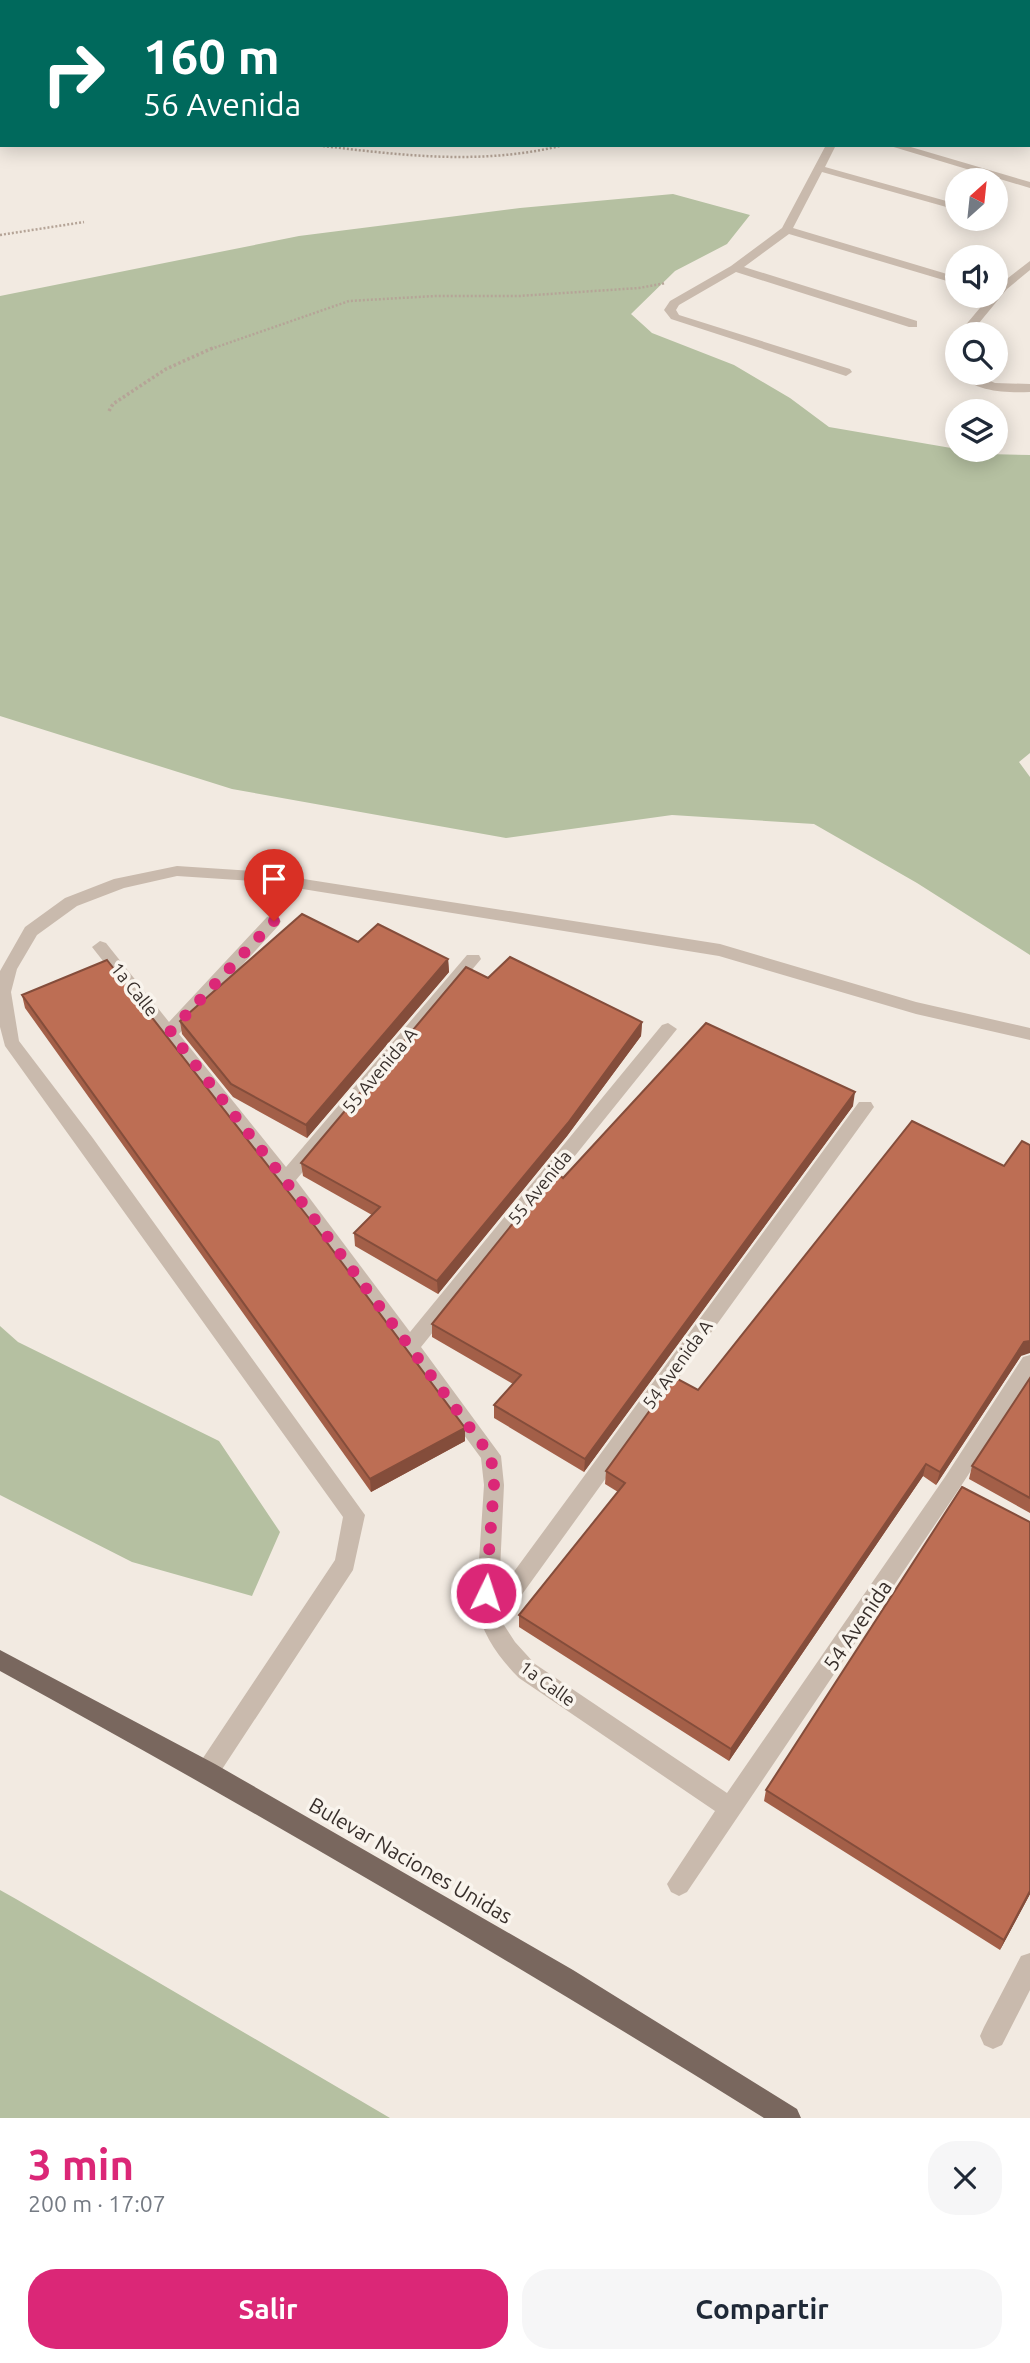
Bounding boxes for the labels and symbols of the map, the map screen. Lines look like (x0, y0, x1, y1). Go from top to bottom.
north arrow (945, 168, 1008, 231)
pin (244, 849, 304, 921)
street label: 1a Calle (107, 958, 163, 1020)
street label: 55 Avenida A (338, 1023, 421, 1117)
street label: 55 Avenida (503, 1146, 575, 1228)
street label: 54 Avenida A (638, 1315, 716, 1412)
position arrow (449, 1556, 523, 1630)
street label: 54 Avenida (818, 1575, 896, 1675)
street label: 1a Calle (517, 1656, 579, 1710)
street label: Bulevar Naciones Unidas (305, 1792, 517, 1928)

